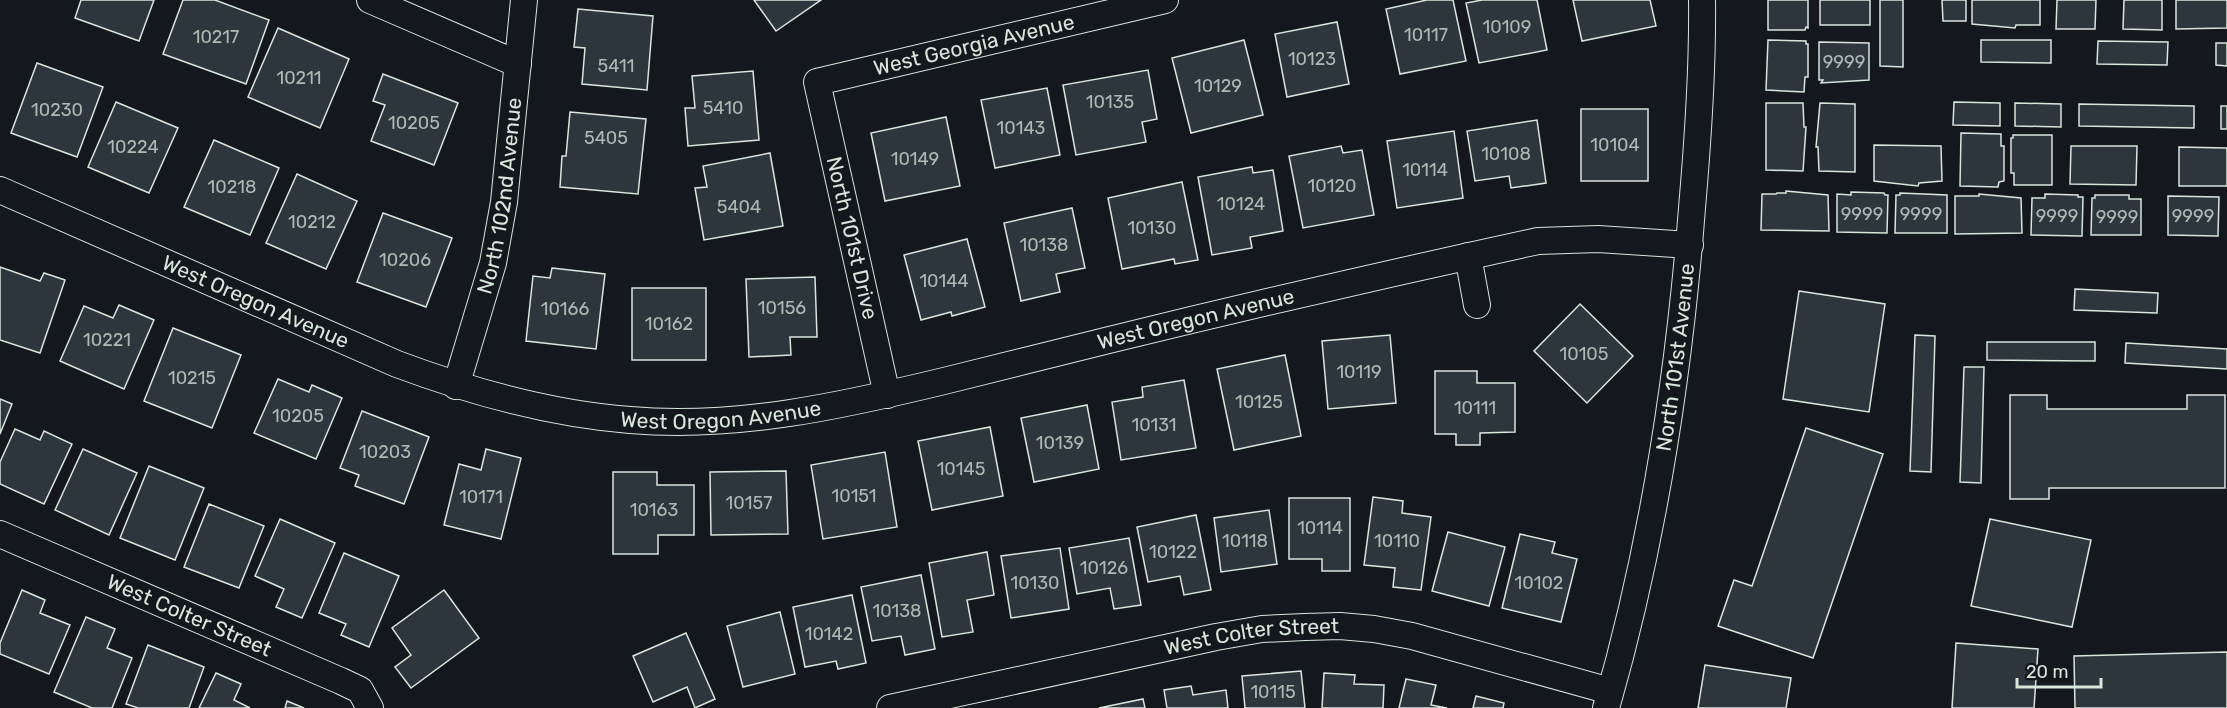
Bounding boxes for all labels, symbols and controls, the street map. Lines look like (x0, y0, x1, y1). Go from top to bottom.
street label: West Georgia Avenue (871, 9, 1077, 80)
house number: 10109 (1483, 16, 1531, 38)
house number: 10117 (1404, 24, 1448, 46)
house number: 10217 (193, 26, 239, 48)
house number: 10123 (1288, 48, 1336, 70)
house number: 9999 (1823, 51, 1865, 73)
house number: 5411 (598, 55, 634, 77)
house number: 10211 (276, 67, 322, 89)
house number: 10129 (1194, 75, 1242, 97)
house number: 10135 (1086, 91, 1134, 113)
street label: North 102nd Avenue (471, 96, 526, 297)
house number: 5410 (703, 97, 743, 119)
house number: 10230 (31, 99, 83, 121)
house number: 10205 (388, 112, 440, 134)
house number: 10143 (997, 117, 1045, 139)
house number: 5405 (584, 127, 628, 149)
house number: 10104 (1590, 134, 1640, 156)
house number: 10224 (107, 136, 159, 158)
house number: 10108 (1481, 143, 1531, 165)
house number: 10149 (891, 148, 939, 170)
street label: North 101st Drive (822, 154, 883, 322)
house number: 10114 (1402, 159, 1448, 181)
house number: 10120 (1308, 175, 1356, 197)
house number: 10218 (208, 176, 256, 198)
house number: 10124 (1217, 193, 1265, 215)
house number: 5404 (717, 196, 761, 218)
house number: 9999 (1841, 203, 1883, 225)
house number: 9999 (1900, 203, 1942, 225)
house number: 9999 (2036, 205, 2078, 227)
house number: 9999 (2172, 205, 2214, 227)
house number: 9999 (2096, 206, 2138, 228)
house number: 10212 (288, 211, 336, 233)
house number: 10130 (1127, 217, 1177, 239)
house number: 10138 (1019, 234, 1069, 256)
house number: 10206 (379, 249, 431, 271)
street label: West Oregon Avenue (158, 250, 353, 353)
street label: North 101st Avenue (1650, 262, 1699, 453)
house number: 10144 (919, 270, 969, 292)
street label: West Oregon Avenue (1095, 283, 1297, 354)
house number: 10156 (758, 297, 806, 319)
house number: 10166 (541, 298, 589, 320)
house number: 10162 (645, 313, 693, 335)
house number: 10221 (83, 329, 131, 351)
house number: 10105 (1560, 343, 1608, 365)
house number: 10119 (1336, 361, 1382, 383)
house number: 10215 (168, 367, 216, 389)
house number: 10125 (1235, 391, 1283, 413)
street label: West Oregon Avenue (619, 395, 823, 434)
house number: 10111 (1454, 397, 1496, 419)
house number: 10205 (272, 405, 324, 427)
house number: 10131 (1131, 414, 1177, 436)
house number: 10139 (1036, 432, 1084, 454)
house number: 10203 (359, 441, 411, 463)
house number: 10145 (937, 458, 985, 480)
house number: 10151 (832, 485, 876, 507)
house number: 10171 (459, 486, 503, 508)
house number: 10157 (726, 492, 772, 514)
house number: 10163 (630, 499, 678, 521)
house number: 10114 (1297, 517, 1343, 539)
house number: 10118 (1222, 530, 1268, 552)
house number: 10110 (1374, 530, 1420, 552)
house number: 10122 (1149, 541, 1197, 563)
house number: 10126 (1080, 557, 1128, 579)
street label: West Colter Street (103, 569, 276, 662)
house number: 10130 (1010, 572, 1060, 594)
house number: 10102 (1515, 572, 1563, 594)
house number: 10138 (872, 600, 922, 622)
street label: West Colter Street (1161, 613, 1339, 660)
house number: 10142 (805, 623, 853, 645)
scale bar (2017, 651, 2101, 689)
text: 20 m (2026, 661, 2068, 683)
house number: 10115 (1250, 681, 1296, 703)

